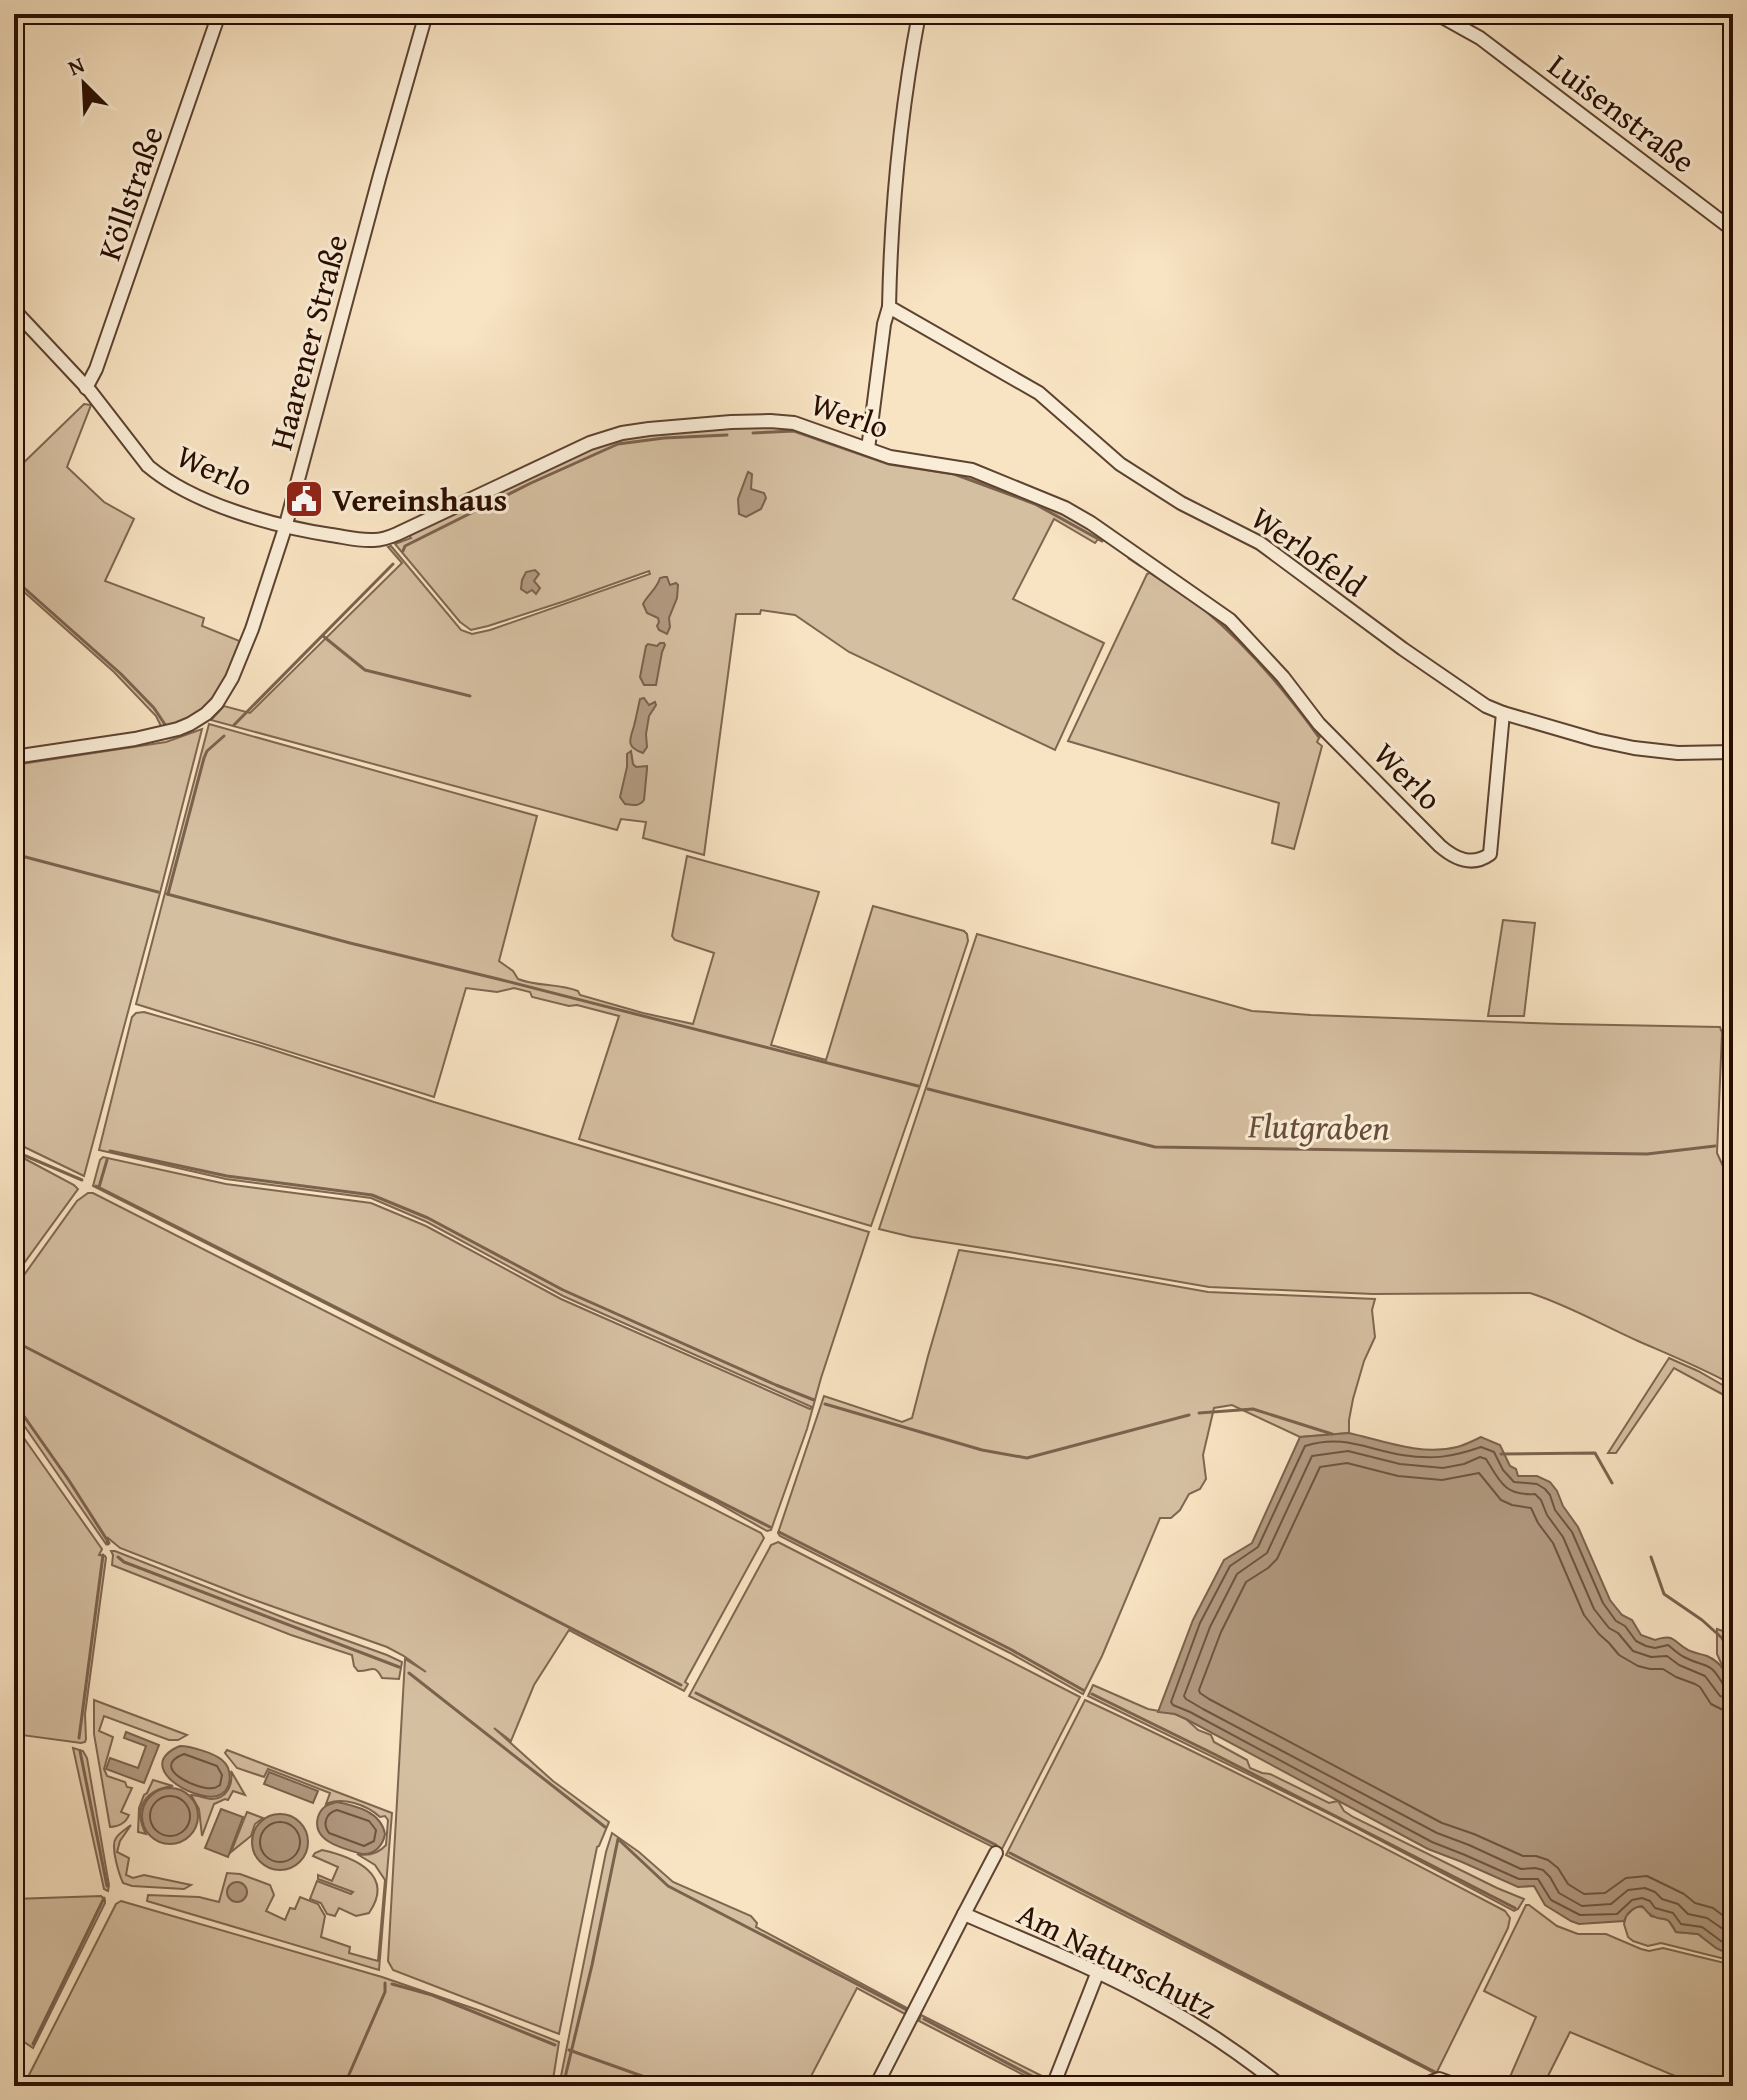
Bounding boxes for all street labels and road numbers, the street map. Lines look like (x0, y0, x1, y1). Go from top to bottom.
street label: Luisenstraße (1539, 42, 1705, 184)
street label: Köllstraße (85, 120, 175, 266)
street label: Haarener Straße (257, 229, 359, 455)
street label: Werlo (805, 380, 895, 450)
street label: Werlo (169, 432, 261, 508)
street label: Werlofeld (1242, 494, 1376, 608)
street label: Werlo (1363, 731, 1453, 821)
street label: Am Naturschutz (1009, 1890, 1225, 2030)

